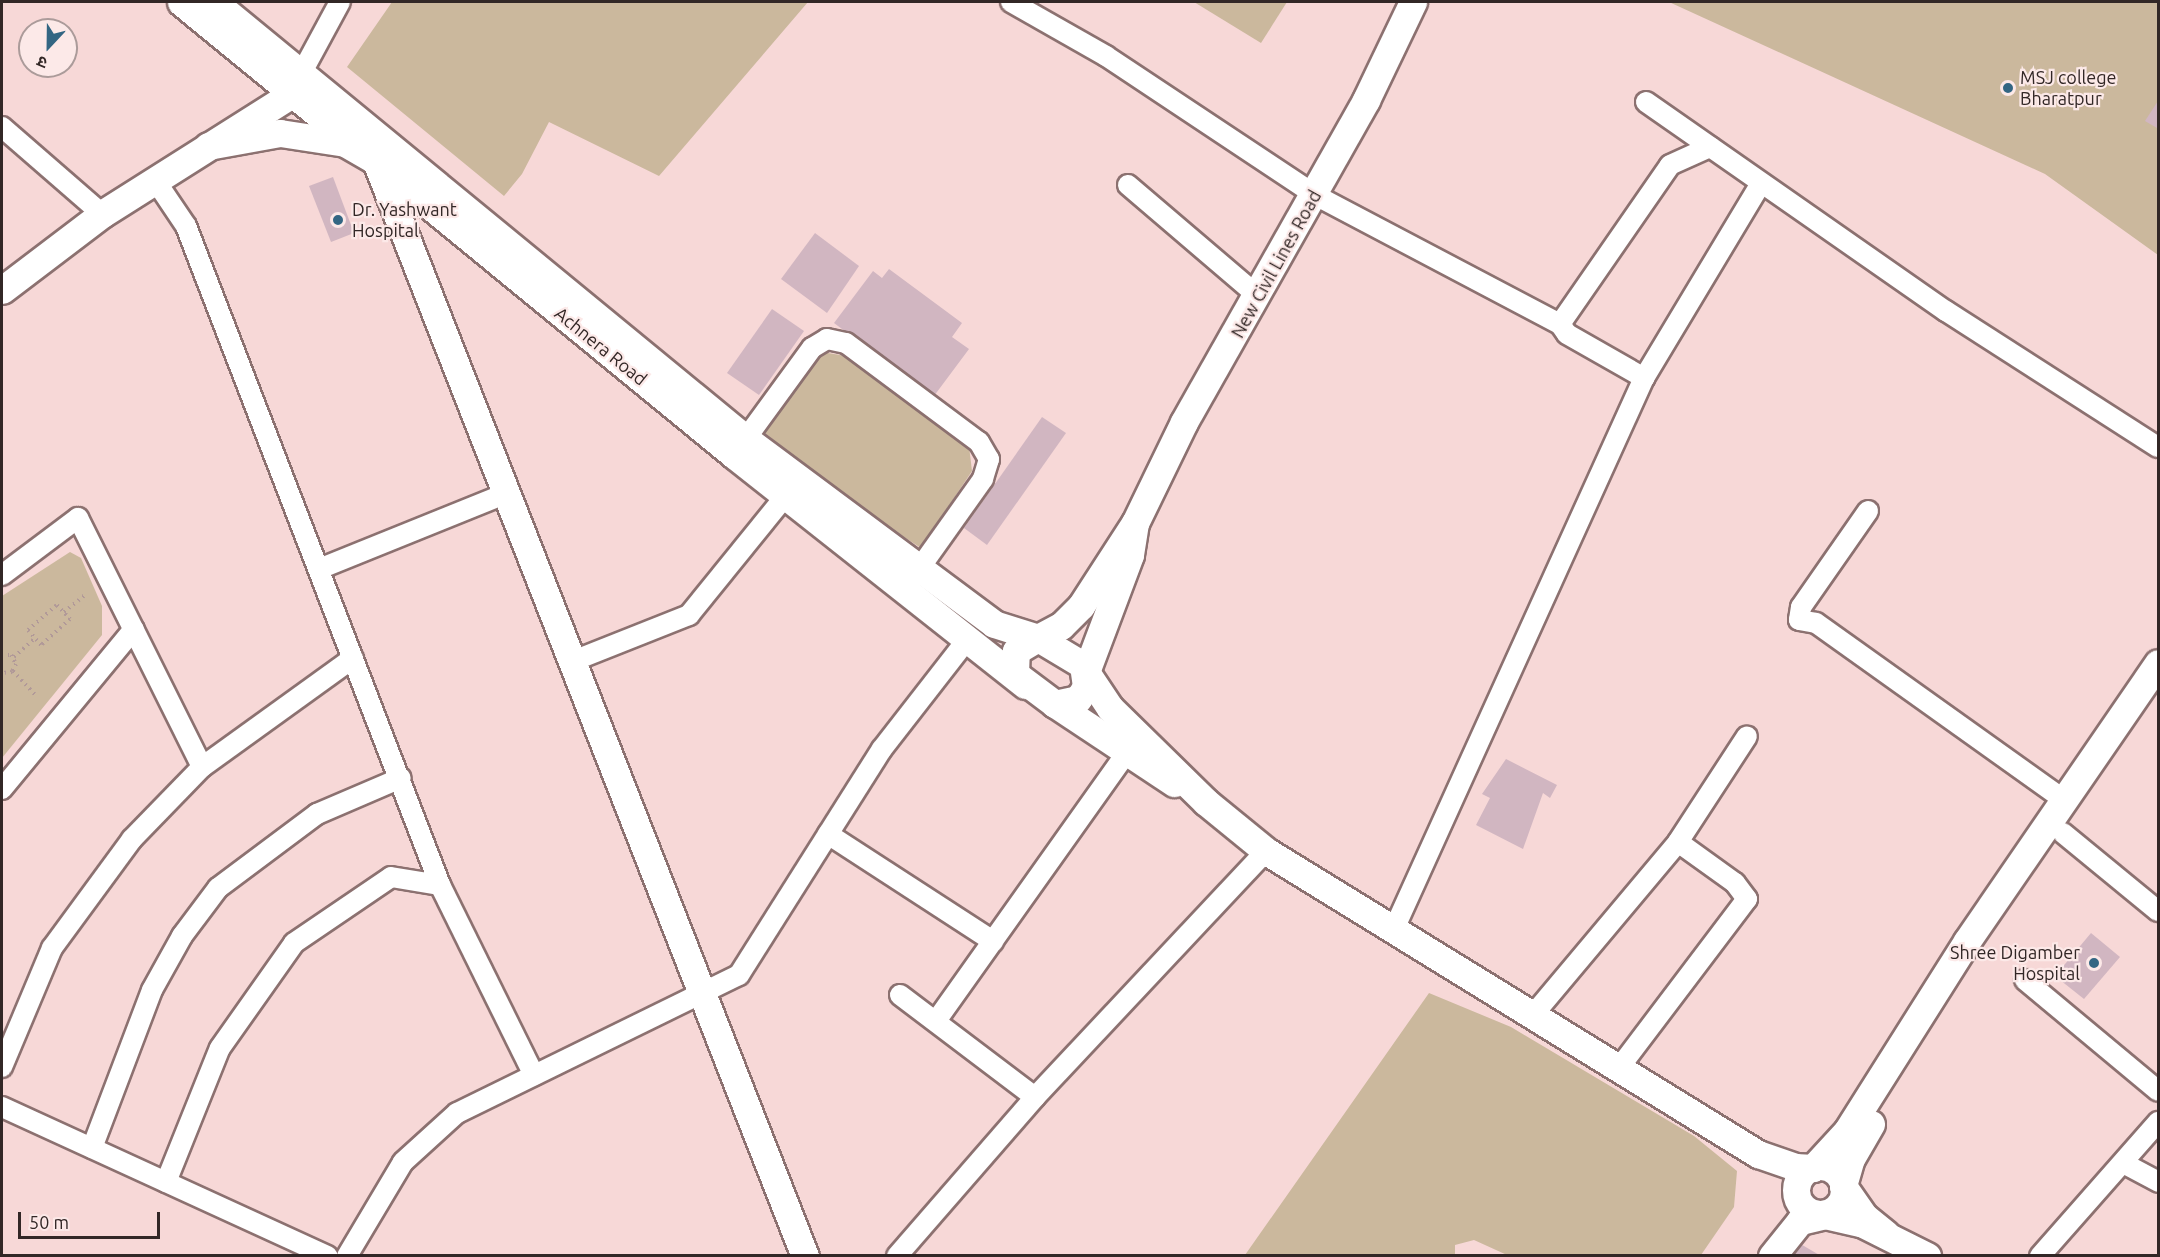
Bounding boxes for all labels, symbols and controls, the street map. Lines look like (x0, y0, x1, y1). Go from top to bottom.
north arrow (18, 18, 78, 78)
text: उ (34, 53, 50, 73)
place label: MSJ college Bharatpur (2020, 67, 2117, 110)
marker: MSJ college Bharatpur (2001, 81, 2015, 95)
street label: New Civil Lines Road (1226, 186, 1326, 342)
place label: Dr. Yashwant Hospital (352, 199, 457, 242)
marker: Dr. Yashwant Hospital (329, 211, 347, 229)
street label: Achnera Road (551, 302, 651, 390)
place label: Shree Digamber Hospital (1950, 942, 2080, 984)
marker: Shree Digamber Hospital (2085, 954, 2103, 972)
scale bar (21, 1200, 164, 1238)
text: 50 m (29, 1212, 69, 1232)

